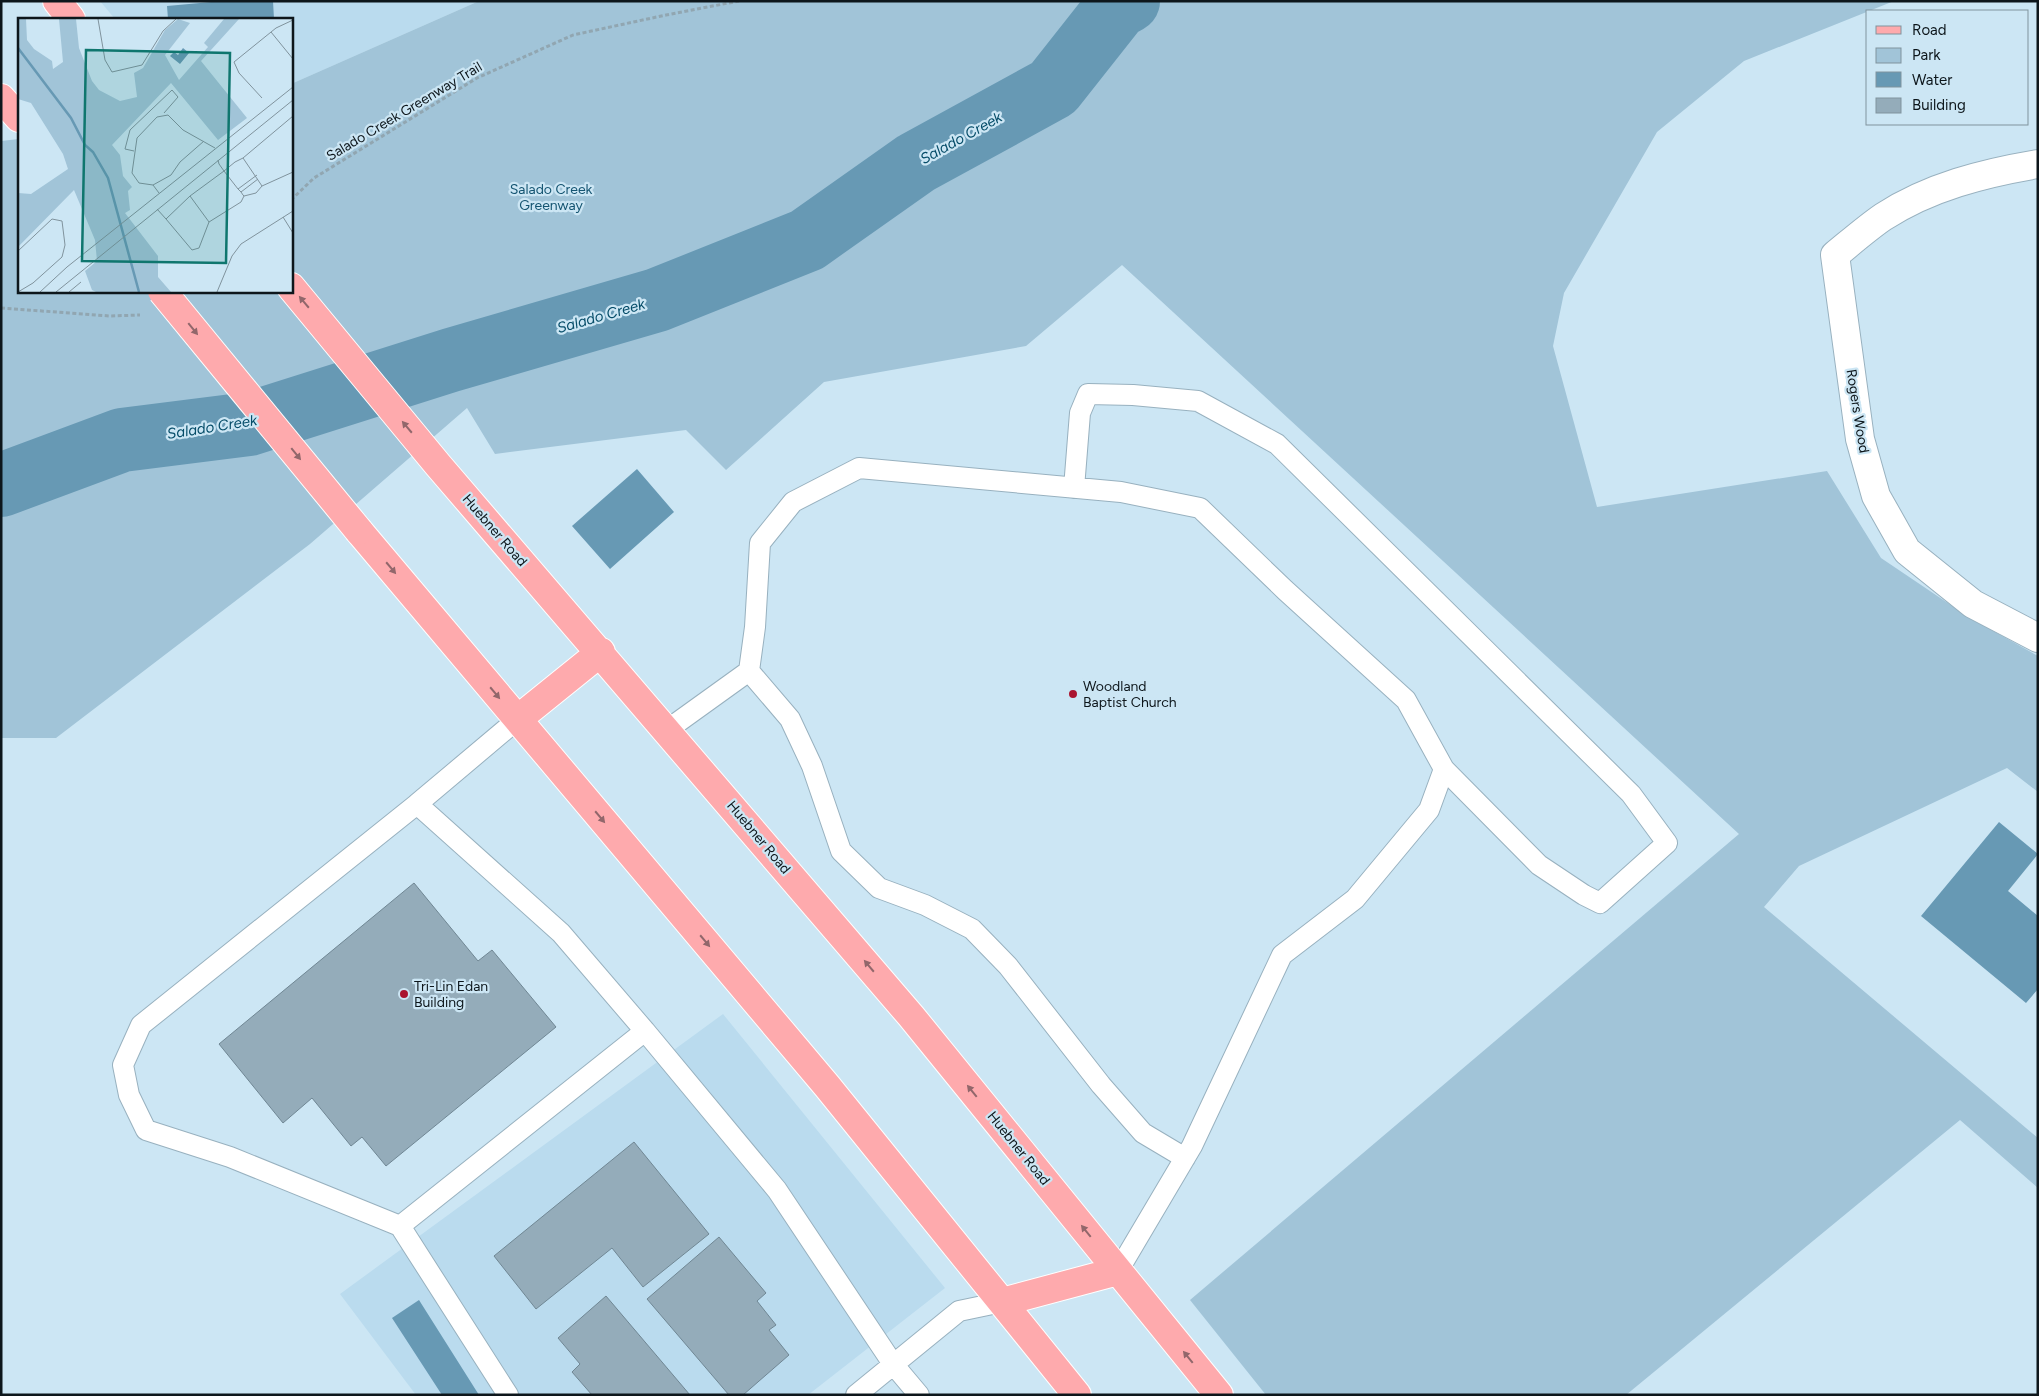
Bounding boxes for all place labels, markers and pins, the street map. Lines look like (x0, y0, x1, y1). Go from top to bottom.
place label: Woodland Baptist Church (1083, 678, 1177, 711)
marker: Woodland Baptist Church (1067, 688, 1079, 700)
place label: Tri-Lin Edan Building (414, 978, 488, 1011)
marker: Tri-Lin Edan Building (398, 988, 410, 1000)

